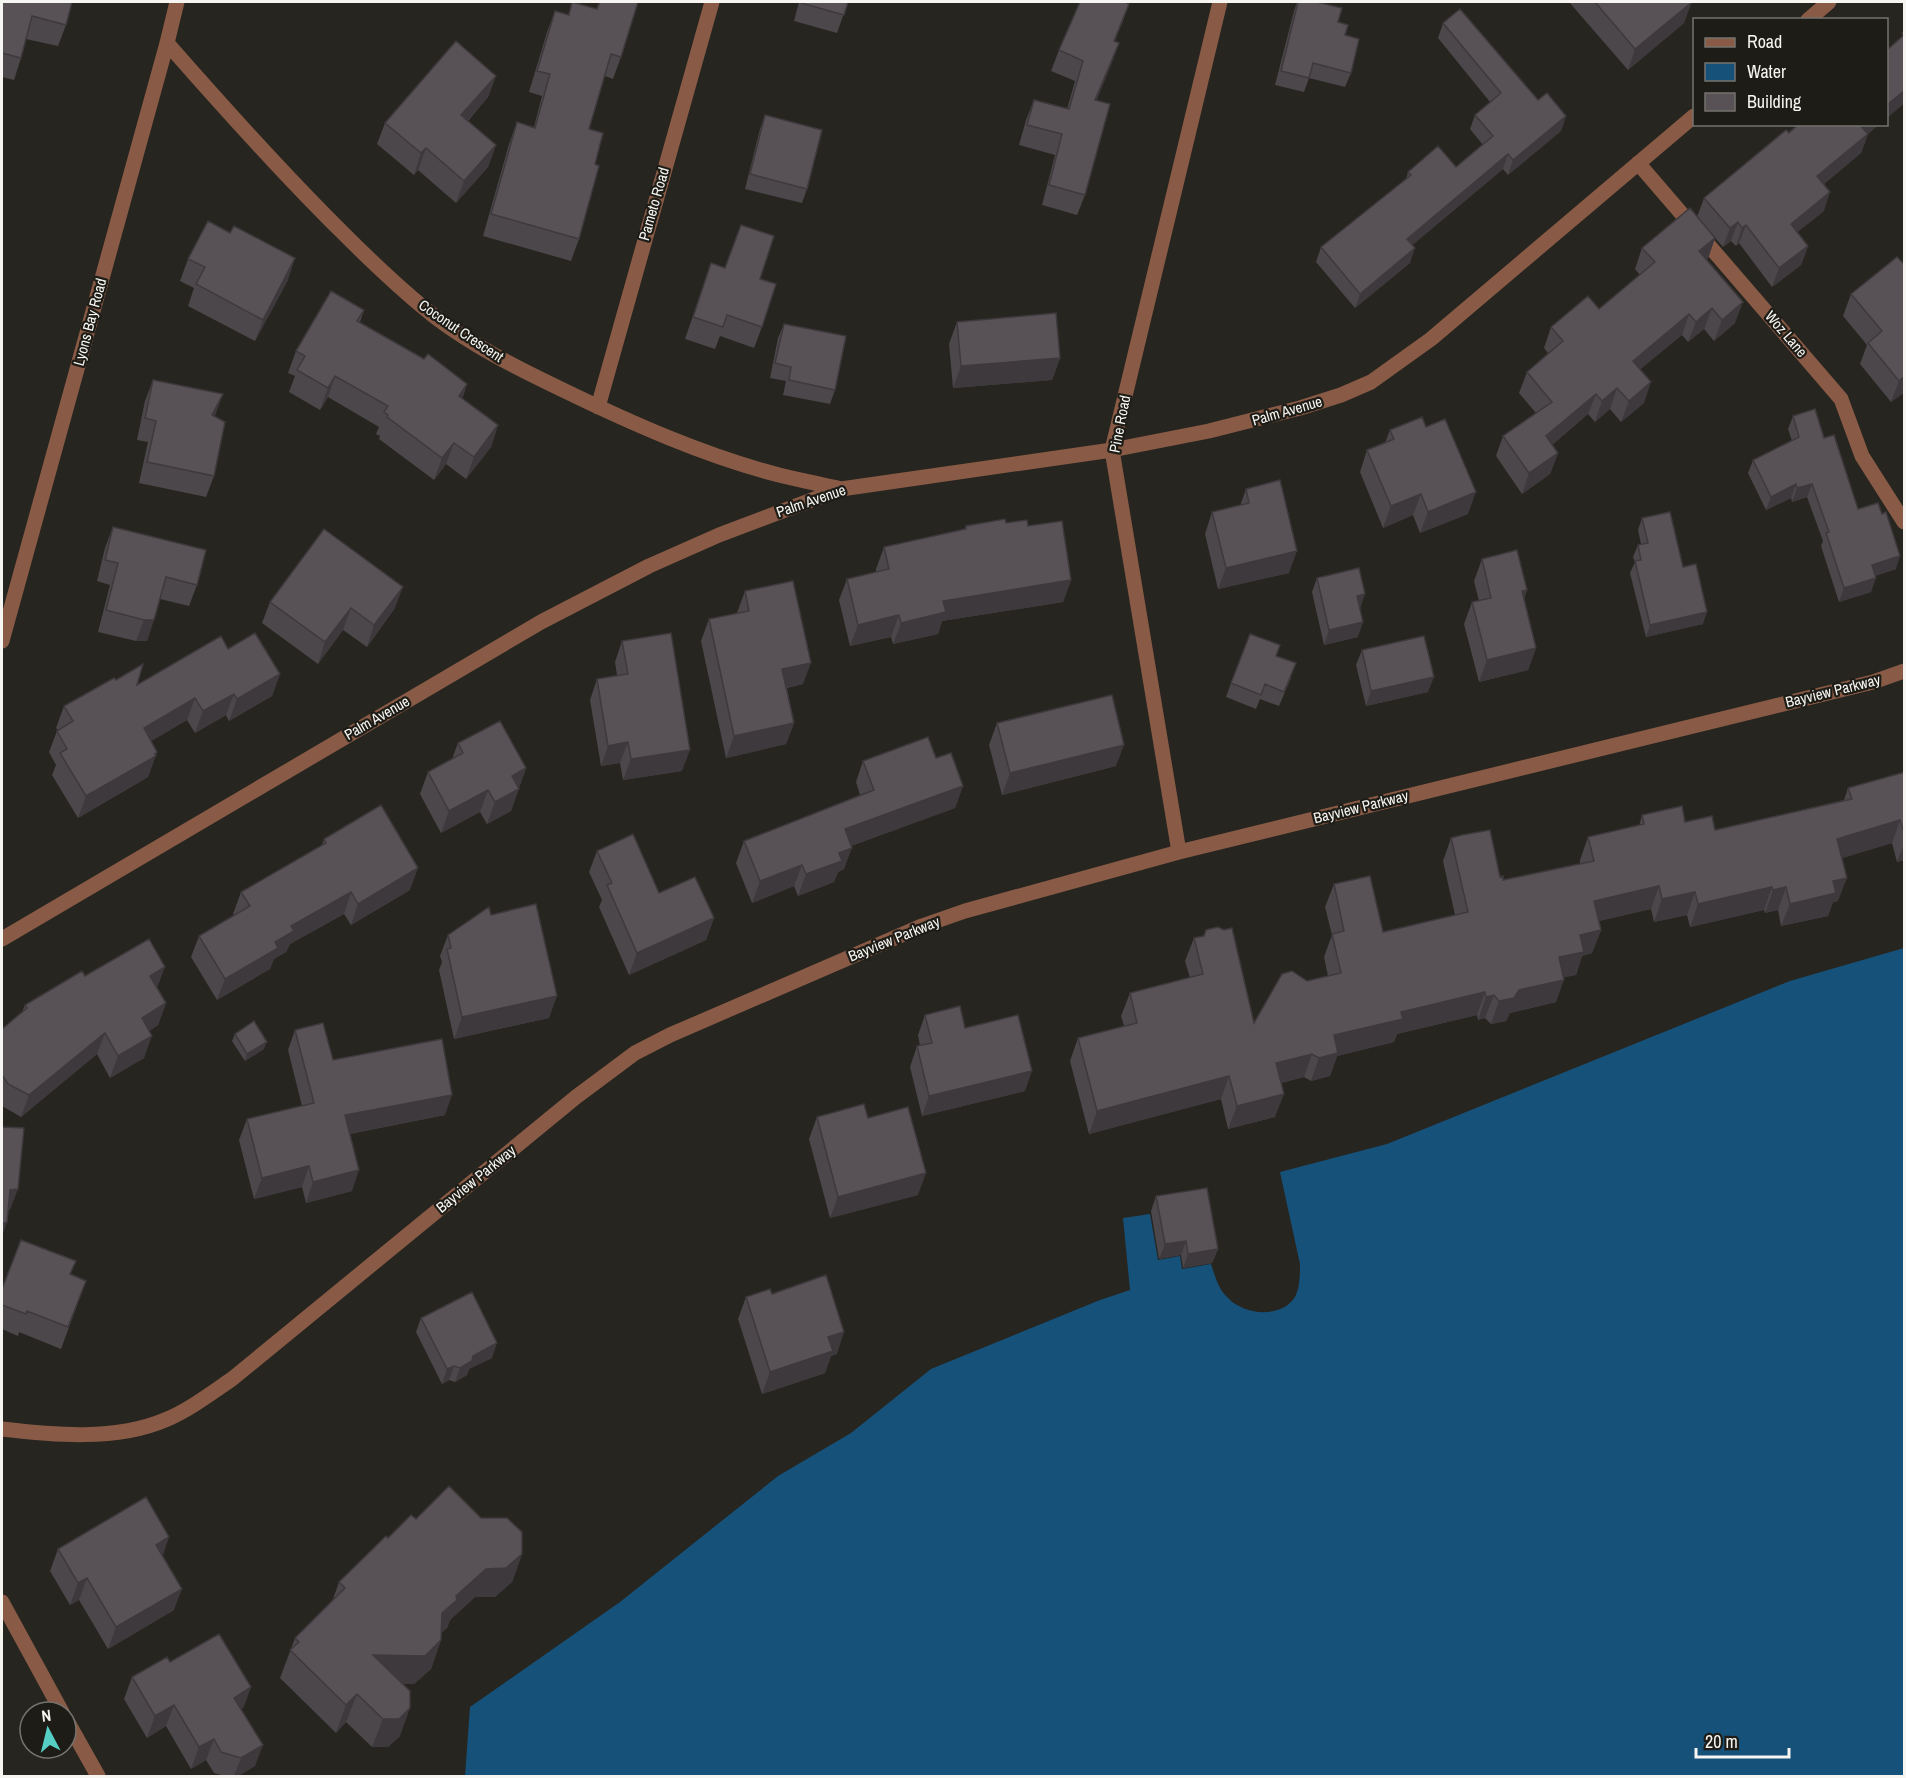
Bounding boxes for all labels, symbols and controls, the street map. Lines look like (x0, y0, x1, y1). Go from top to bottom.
legend (1693, 18, 1888, 126)
text: Road (1747, 29, 1782, 54)
text: Water (1747, 59, 1786, 84)
text: Building (1747, 89, 1802, 114)
street label: Pameto Road (633, 165, 674, 243)
street label: Lyons Bay Road (68, 276, 111, 368)
street label: Coconut Crescent (415, 294, 508, 367)
street label: Woz Lane (1760, 306, 1813, 361)
street label: Palm Avenue (1249, 390, 1325, 431)
street label: Pine Road (1104, 393, 1135, 454)
street label: Palm Avenue (773, 479, 849, 522)
street label: Bayview Parkway (1783, 668, 1883, 712)
street label: Palm Avenue (340, 690, 413, 745)
street label: Bayview Parkway (1311, 784, 1411, 828)
street label: Bayview Parkway (845, 910, 944, 966)
street label: Bayview Parkway (431, 1139, 521, 1217)
north arrow (18, 1700, 78, 1760)
text: N (40, 1704, 52, 1727)
scale bar (1696, 1721, 1789, 1759)
text: 20 m (1705, 1729, 1738, 1754)

